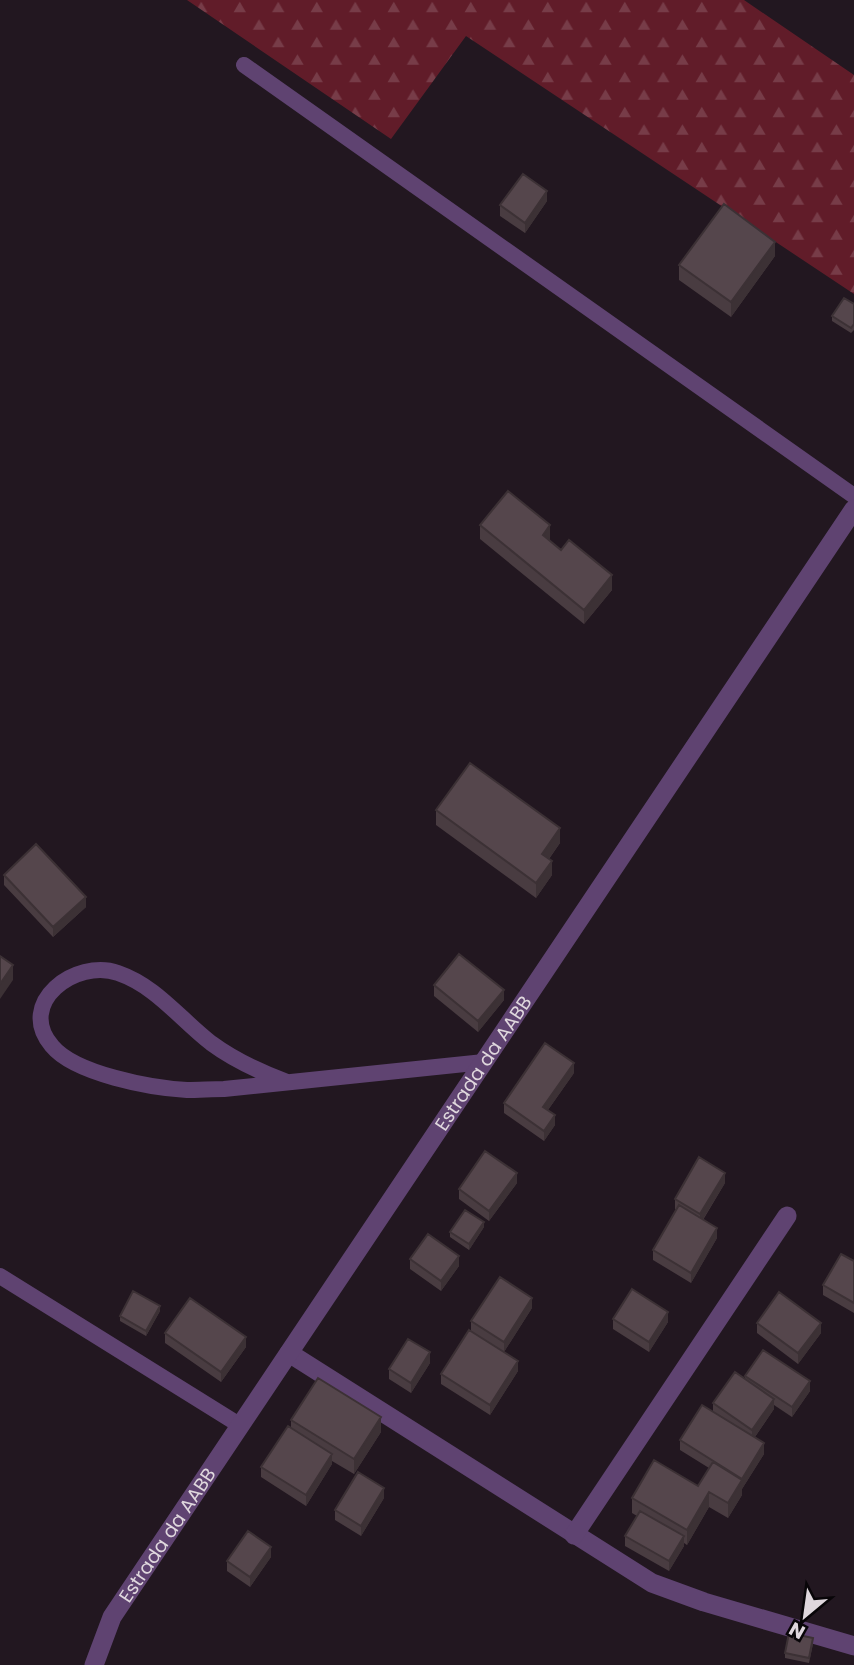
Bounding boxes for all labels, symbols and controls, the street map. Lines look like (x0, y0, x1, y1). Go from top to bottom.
street label: Estrada da AABB (428, 991, 538, 1136)
street label: Estrada da AABB (112, 1462, 222, 1608)
north arrow (770, 1581, 840, 1651)
text: N (784, 1615, 810, 1646)

